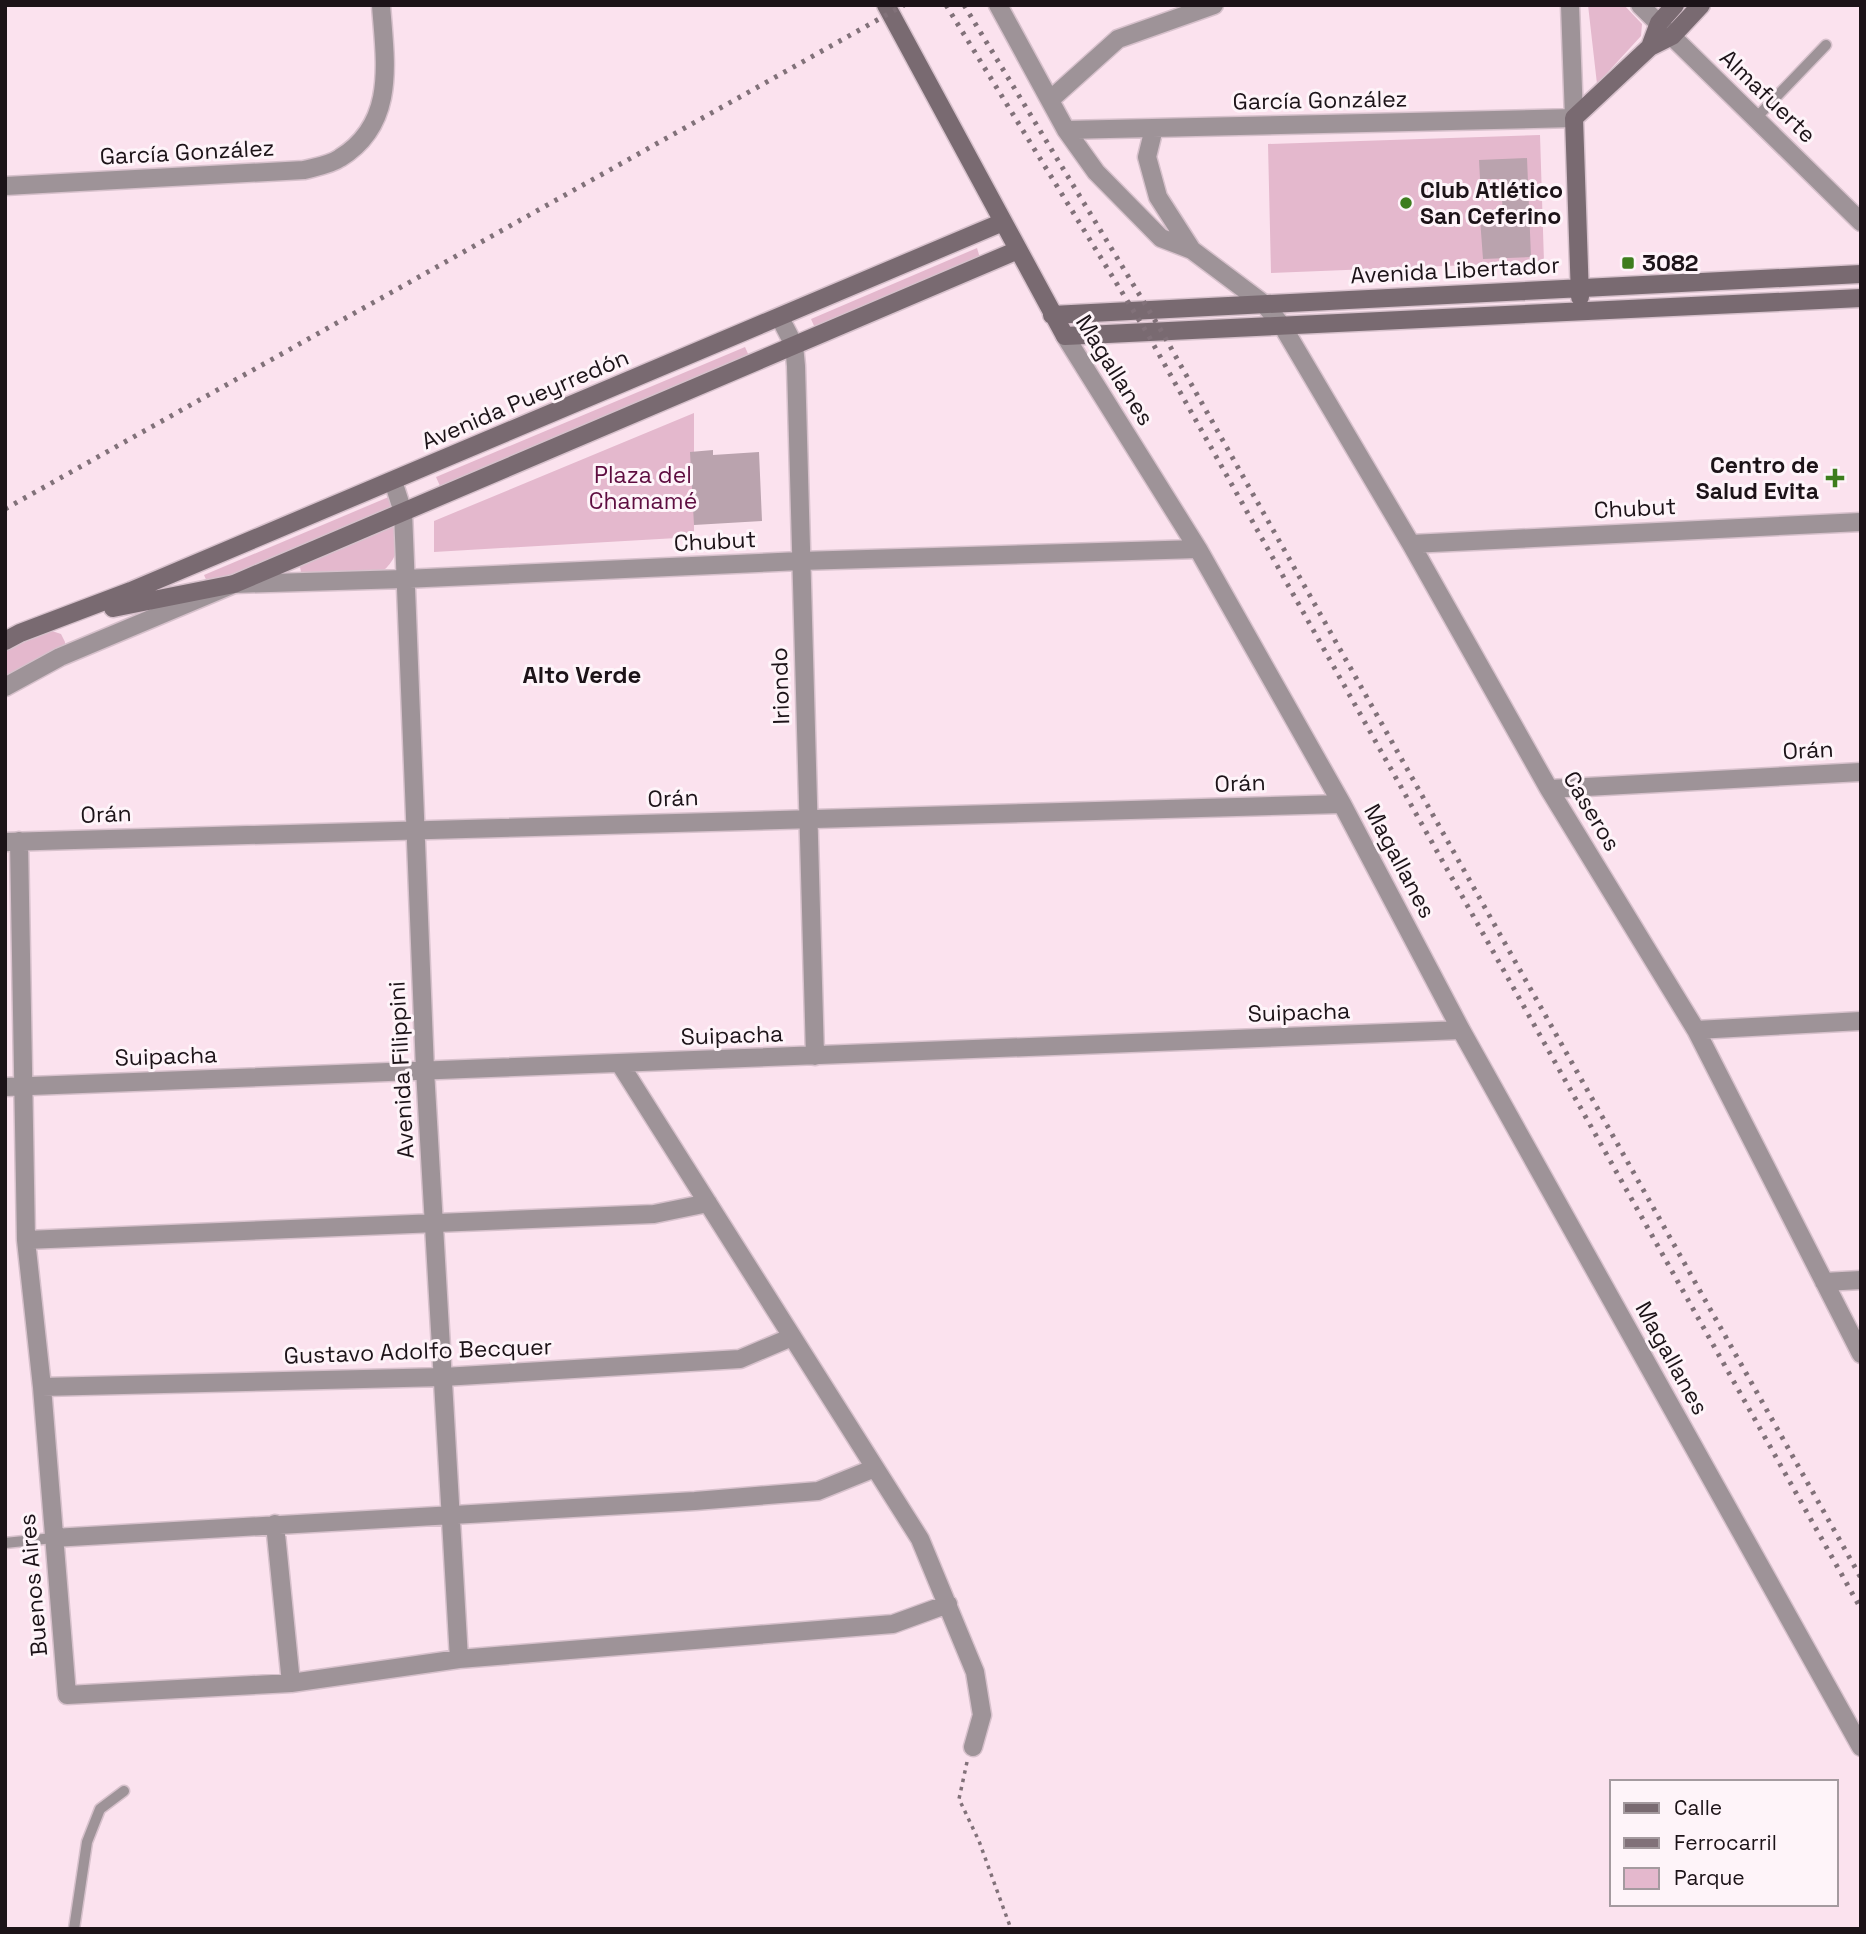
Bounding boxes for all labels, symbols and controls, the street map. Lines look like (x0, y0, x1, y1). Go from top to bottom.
street label: Almafuerte (1713, 43, 1823, 149)
street label: García González (1232, 83, 1408, 117)
street label: García González (99, 132, 275, 172)
place label: Club Atlético San Ceferino (1420, 175, 1563, 231)
marker: Club Atlético San Ceferino (1398, 195, 1414, 211)
place label: 3082 (1642, 248, 1698, 278)
street label: Avenida Libertador (1349, 250, 1561, 290)
marker: 3082 (1620, 255, 1636, 271)
street label: Magallanes (1069, 309, 1161, 431)
street label: Avenida Pueyrredón (417, 342, 633, 456)
place label: Centro de Salud Evita (1696, 450, 1819, 506)
park label: Plaza del Chamamé (589, 460, 697, 516)
marker: Centro de Salud Evita (1825, 468, 1845, 488)
street label: Chubut (1593, 491, 1677, 525)
street label: Chubut (673, 524, 757, 558)
street label: Iriondo (764, 647, 796, 725)
district label: Alto Verde (523, 659, 641, 690)
street label: Orán (1782, 734, 1834, 766)
street label: Caseros (1556, 765, 1628, 857)
street label: Orán (1214, 767, 1266, 799)
street label: Orán (647, 782, 699, 814)
street label: Orán (80, 798, 132, 830)
street label: Magallanes (1357, 799, 1443, 923)
street label: Avenida Filippini (381, 981, 421, 1159)
street label: Suipacha (1247, 995, 1351, 1029)
street label: Suipacha (680, 1018, 784, 1052)
street label: Suipacha (114, 1039, 218, 1073)
street label: Magallanes (1629, 1296, 1715, 1420)
street label: Gustavo Adolfo Becquer (283, 1331, 553, 1371)
street label: Buenos Aires (12, 1512, 54, 1658)
legend (1610, 1780, 1838, 1906)
text: Calle (1674, 1794, 1722, 1821)
text: Ferrocarril (1674, 1829, 1777, 1856)
text: Parque (1674, 1864, 1745, 1891)

